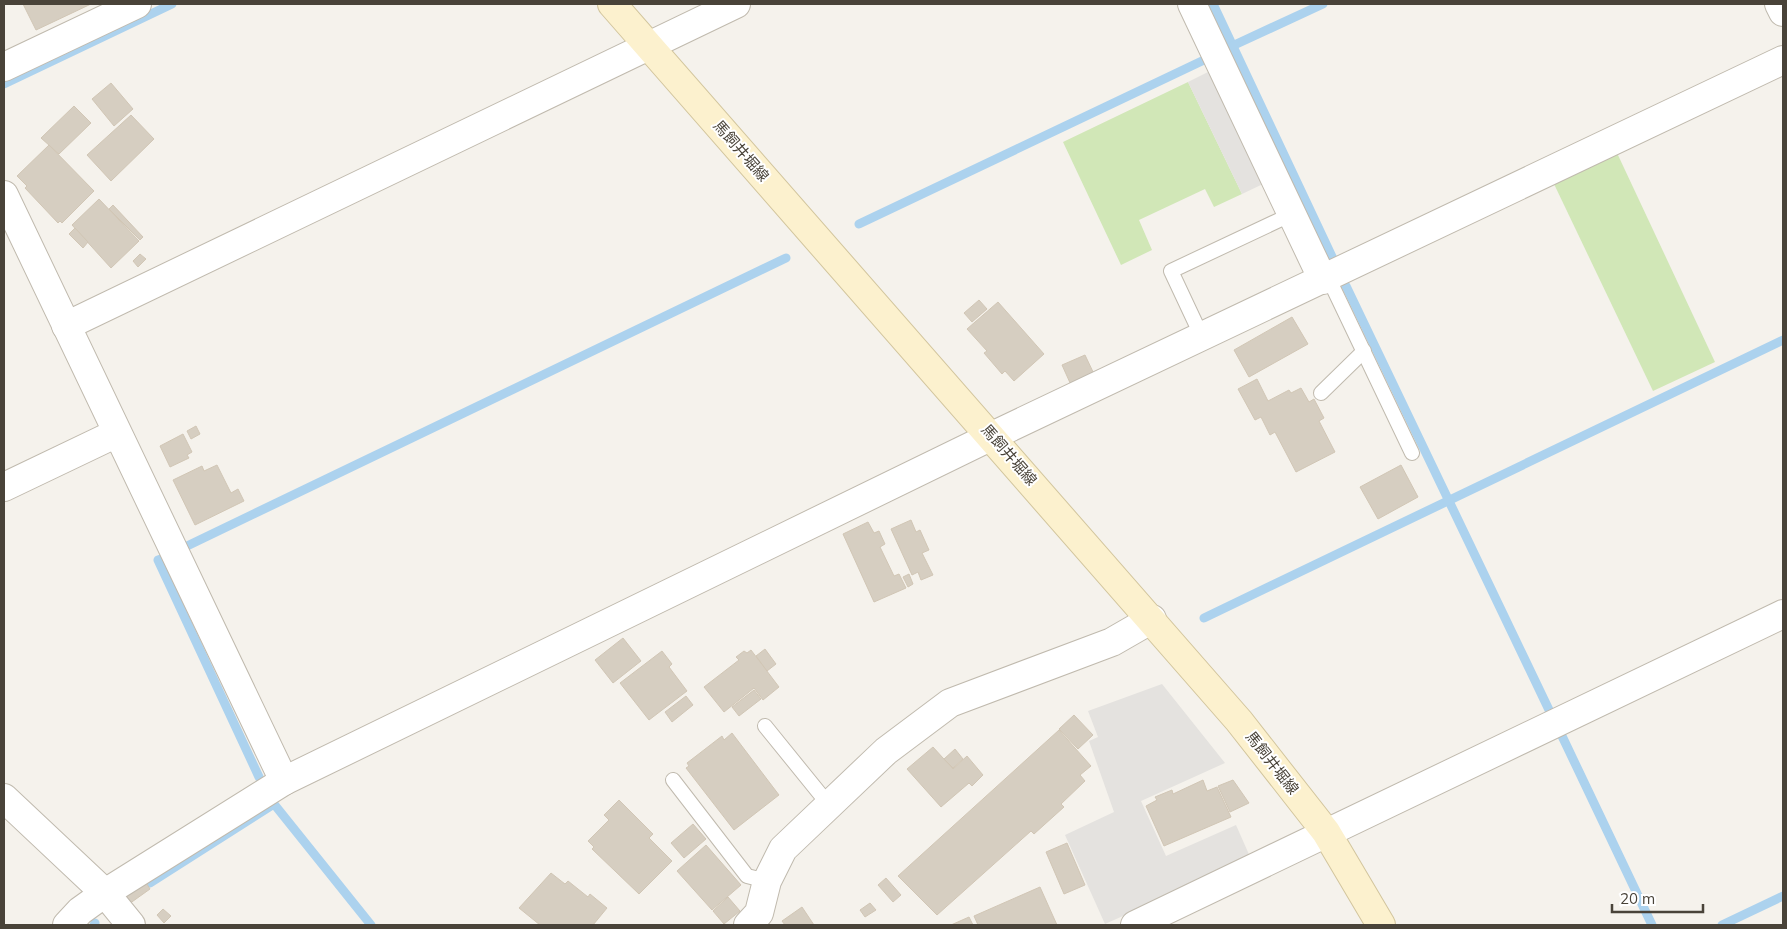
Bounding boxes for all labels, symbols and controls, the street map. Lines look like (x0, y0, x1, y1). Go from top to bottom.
street label: 馬飼井堀線 (710, 116, 773, 185)
street label: 馬飼井堀線 (978, 420, 1041, 489)
street label: 馬飼井堀線 (1242, 727, 1303, 798)
scale bar (1612, 882, 1703, 914)
text: 20 m (1620, 889, 1655, 908)

